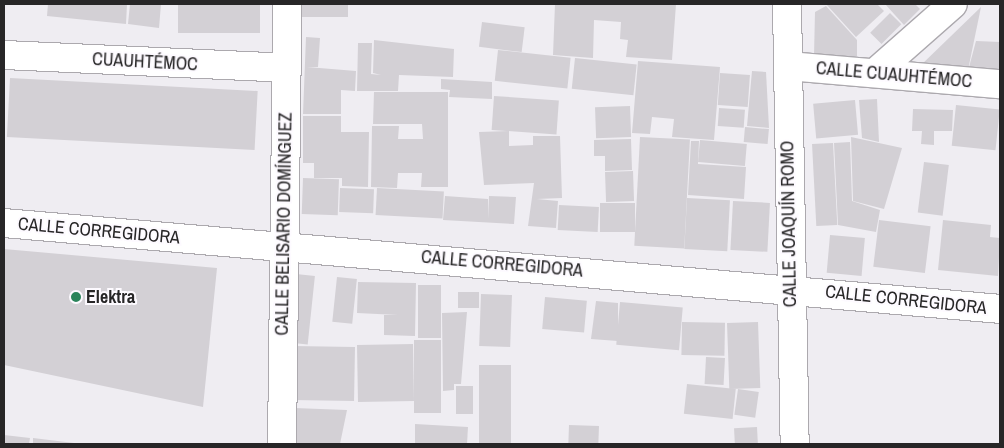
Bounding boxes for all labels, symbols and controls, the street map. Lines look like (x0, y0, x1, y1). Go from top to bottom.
street label: CUAUHTÉMOC (92, 48, 198, 76)
street label: CALLE CUAUHTÉMOC (815, 57, 973, 93)
street label: CALLE BELISARIO DOMÍNGUEZ (271, 112, 297, 336)
street label: CALLE JOAQUÍN ROMO (777, 141, 801, 307)
street label: CALLE CORREGIDORA (17, 213, 181, 249)
street label: CALLE CORREGIDORA (420, 246, 584, 282)
street label: CALLE CORREGIDORA (824, 281, 988, 319)
place label: Elektra (86, 286, 135, 308)
marker: Elektra (70, 291, 82, 303)

